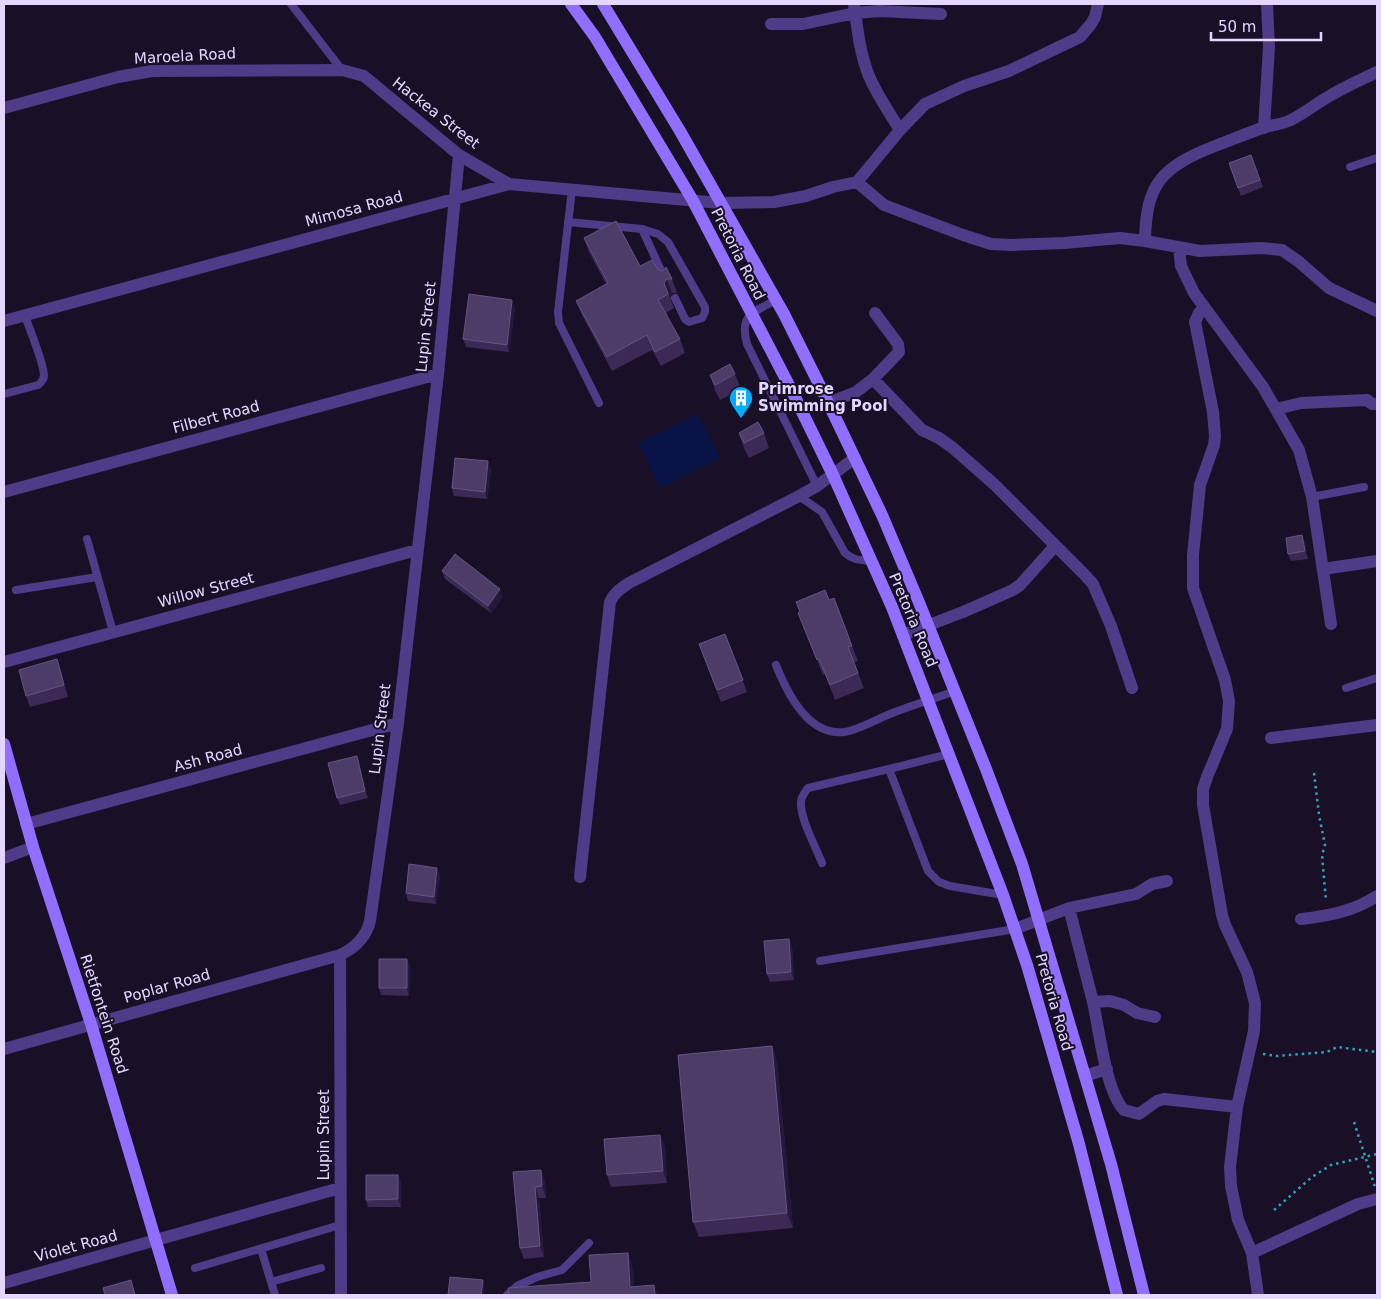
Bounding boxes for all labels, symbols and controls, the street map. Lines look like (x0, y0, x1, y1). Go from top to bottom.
scale bar (1211, 10, 1321, 42)
text: 50 m (1218, 18, 1256, 36)
street label: Maroela Road (134, 44, 236, 68)
street label: Hackea Street (389, 73, 483, 153)
street label: Mimosa Road (303, 187, 405, 231)
street label: Pretoria Road (707, 205, 769, 303)
street label: Lupin Street (412, 281, 440, 373)
place label: Primrose Swimming Pool (758, 380, 888, 415)
building icon: Primrose Swimming Pool (728, 385, 754, 419)
street label: Filbert Road (171, 397, 261, 437)
street label: Willow Street (156, 568, 256, 611)
street label: Pretoria Road (885, 570, 941, 670)
street label: Lupin Street (366, 683, 395, 775)
street label: Ash Road (172, 740, 244, 776)
street label: Pretoria Road (1031, 951, 1077, 1053)
street label: Rietfontein Road (76, 952, 132, 1076)
street label: Poplar Road (122, 965, 212, 1007)
street label: Lupin Street (315, 1089, 333, 1181)
street label: Violet Road (33, 1226, 119, 1266)

